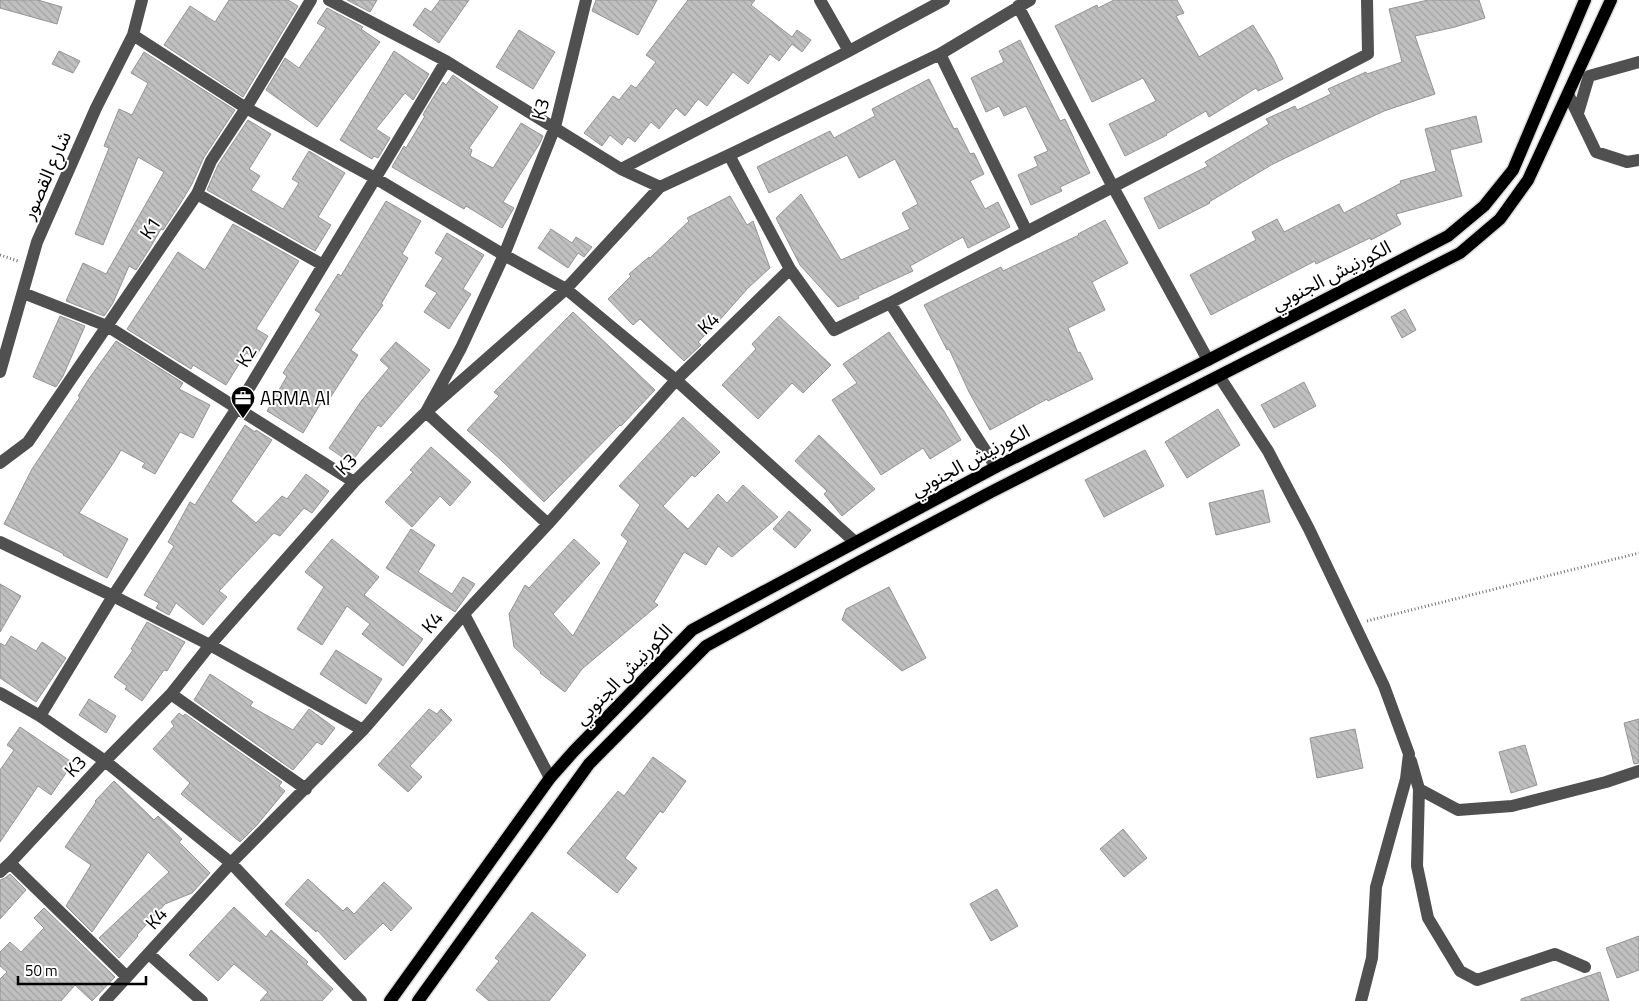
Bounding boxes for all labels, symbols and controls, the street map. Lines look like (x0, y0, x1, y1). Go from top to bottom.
street label: K3 (523, 95, 556, 123)
street label: شارع القصور (13, 126, 78, 225)
street label: K1 (132, 211, 168, 245)
street label: الكورنيش الجنوبي (1266, 232, 1396, 318)
street label: K4 (690, 305, 725, 341)
street label: K2 (228, 339, 264, 372)
place label: ARMA AI (260, 383, 331, 412)
office icon: ARMA AI (230, 385, 256, 419)
street label: الكورنيش الجنوبي (905, 416, 1035, 504)
street label: K3 (328, 446, 364, 481)
street label: K4 (414, 604, 450, 639)
street label: الكورنيش الجنوبي (567, 616, 680, 732)
street label: K3 (57, 748, 93, 783)
street label: K4 (138, 900, 174, 935)
scale bar (18, 954, 145, 986)
text: 50 m (25, 959, 58, 982)

